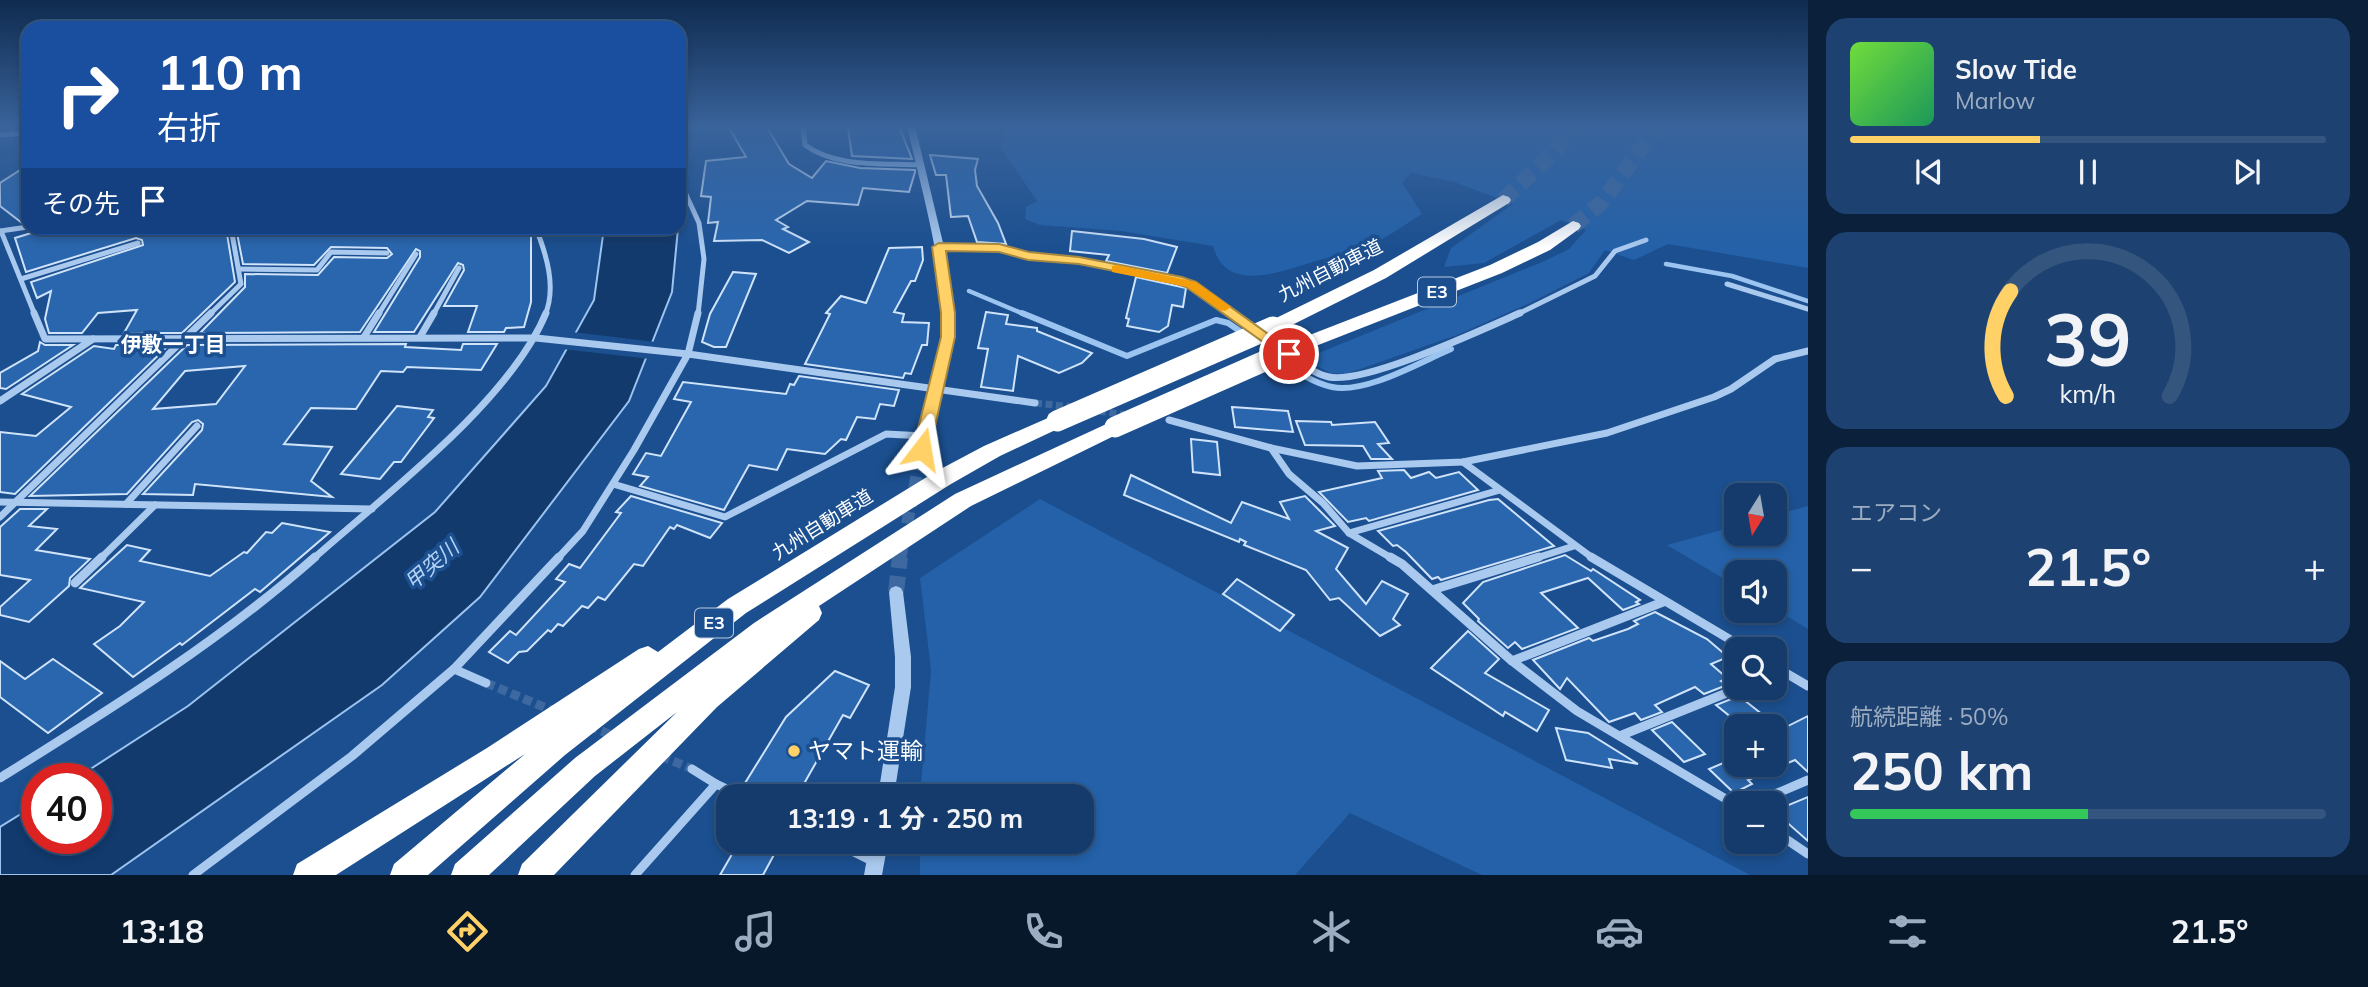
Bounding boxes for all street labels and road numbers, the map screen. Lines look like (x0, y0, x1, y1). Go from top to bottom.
street label: 九州自動車道 (1274, 233, 1386, 307)
road number: E3 (1418, 278, 1456, 306)
street label: 九州自動車道 (767, 484, 877, 564)
road number: E3 (695, 608, 733, 638)

